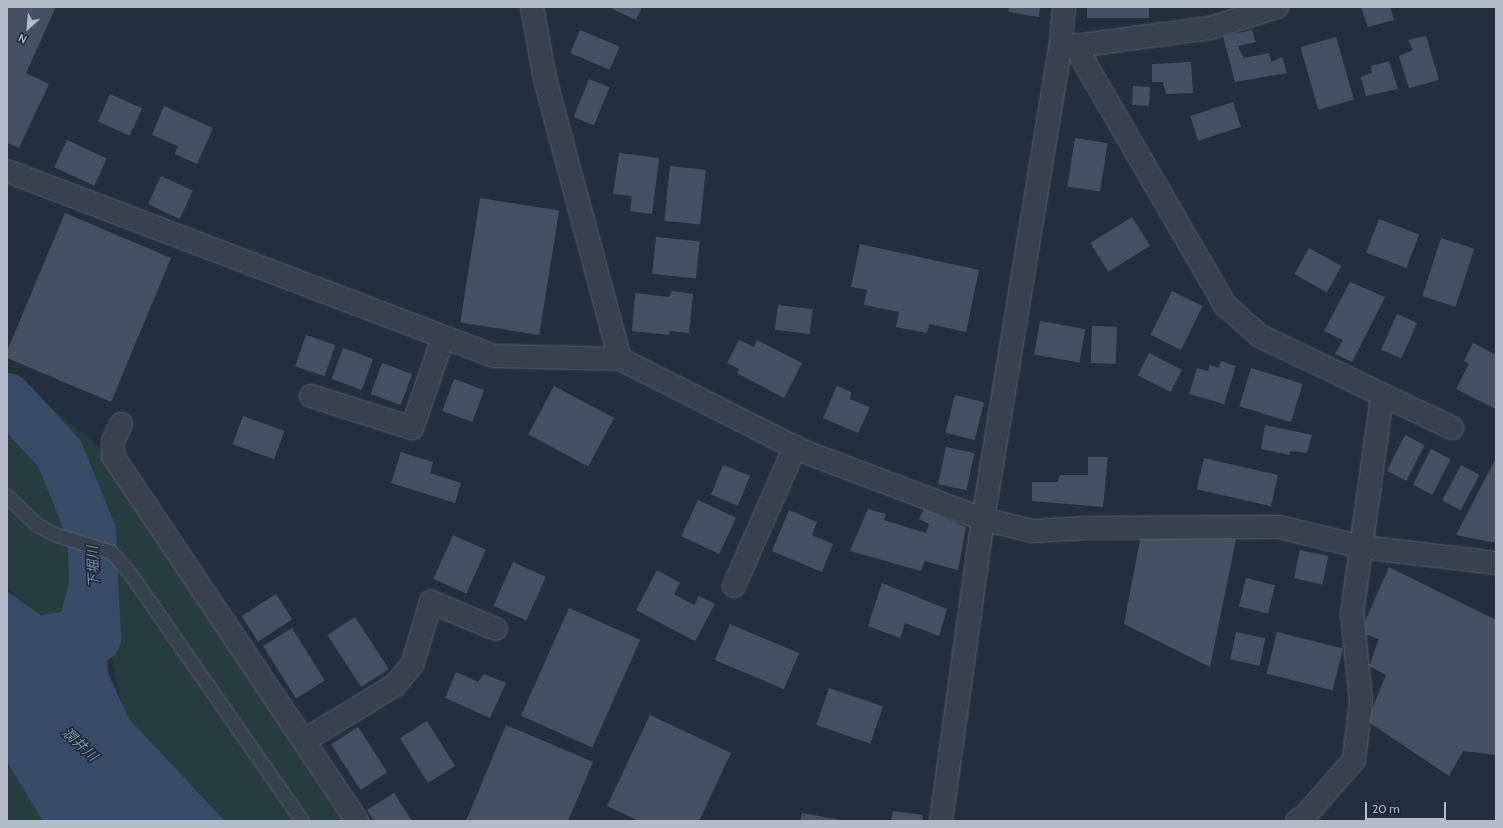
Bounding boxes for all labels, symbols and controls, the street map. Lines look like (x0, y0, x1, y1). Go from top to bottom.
north arrow (8, 8, 48, 48)
text: N (16, 31, 29, 47)
water label: 下堀川 (84, 546, 102, 588)
water label: 潤井川 (59, 724, 101, 764)
scale bar (1367, 794, 1448, 820)
text: 20 m (1372, 801, 1400, 816)

